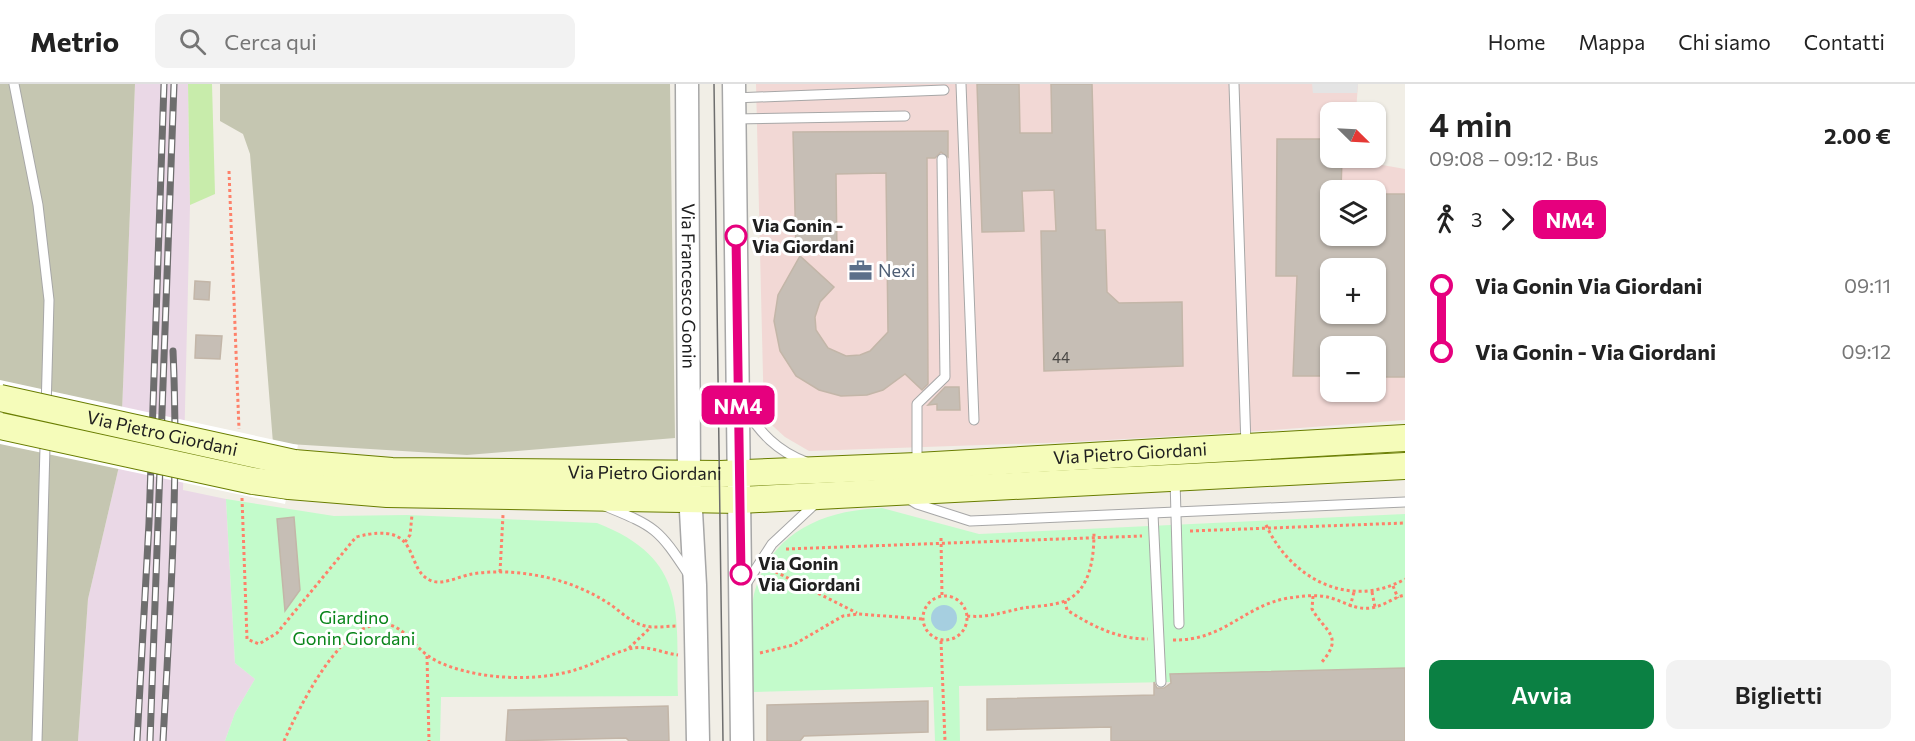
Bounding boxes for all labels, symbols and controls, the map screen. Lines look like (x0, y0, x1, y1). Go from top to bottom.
search box (155, 14, 575, 68)
text: Metrio (30, 24, 119, 58)
icon: search (176, 25, 209, 58)
text: Cerca qui (224, 28, 317, 55)
text: Home (1488, 29, 1545, 54)
text: Mappa (1578, 29, 1645, 54)
text: Chi siamo (1678, 29, 1771, 54)
text: Contatti (1804, 29, 1885, 54)
north arrow (1320, 102, 1386, 168)
map controls (1320, 102, 1386, 402)
text: 4 min (1429, 103, 1512, 144)
text: 2.00 € (1824, 122, 1891, 149)
text: 09:08 – 09:12 · Bus (1429, 146, 1599, 170)
button: layers (1320, 180, 1386, 246)
street label: Via Francesco Gonin (678, 203, 700, 369)
icon: walk (1429, 203, 1462, 236)
icon: forward (1491, 203, 1524, 236)
text: 3 (1471, 207, 1482, 231)
text: NM4 (1545, 207, 1594, 232)
place label: Via Gonin - Via Giordani (752, 214, 854, 257)
marker: Via Gonin - Via Giordani (725, 225, 747, 247)
office icon: Nexi (847, 258, 873, 284)
button: + (1320, 258, 1386, 324)
place label: Nexi (878, 259, 915, 281)
text: Via Gonin Via Giordani (1475, 272, 1702, 299)
text: 09:11 (1844, 273, 1891, 297)
button: − (1320, 336, 1386, 402)
text: Via Gonin - Via Giordani (1475, 338, 1716, 365)
text: 09:12 (1841, 339, 1891, 363)
house number: 44 (1052, 348, 1070, 366)
line badge: NM4 (704, 386, 772, 424)
text: NM4 (714, 393, 762, 418)
street label: Via Pietro Giordani (85, 405, 240, 460)
street label: Via Pietro Giordani (1053, 437, 1208, 468)
street label: Via Pietro Giordani (568, 461, 722, 484)
place label: Via Gonin Via Giordani (758, 552, 860, 595)
marker: Via Gonin Via Giordani (730, 563, 752, 585)
park label: Giardino Gonin Giordani (293, 606, 415, 649)
button: Avvia (1429, 660, 1654, 729)
button: Biglietti (1666, 660, 1891, 729)

